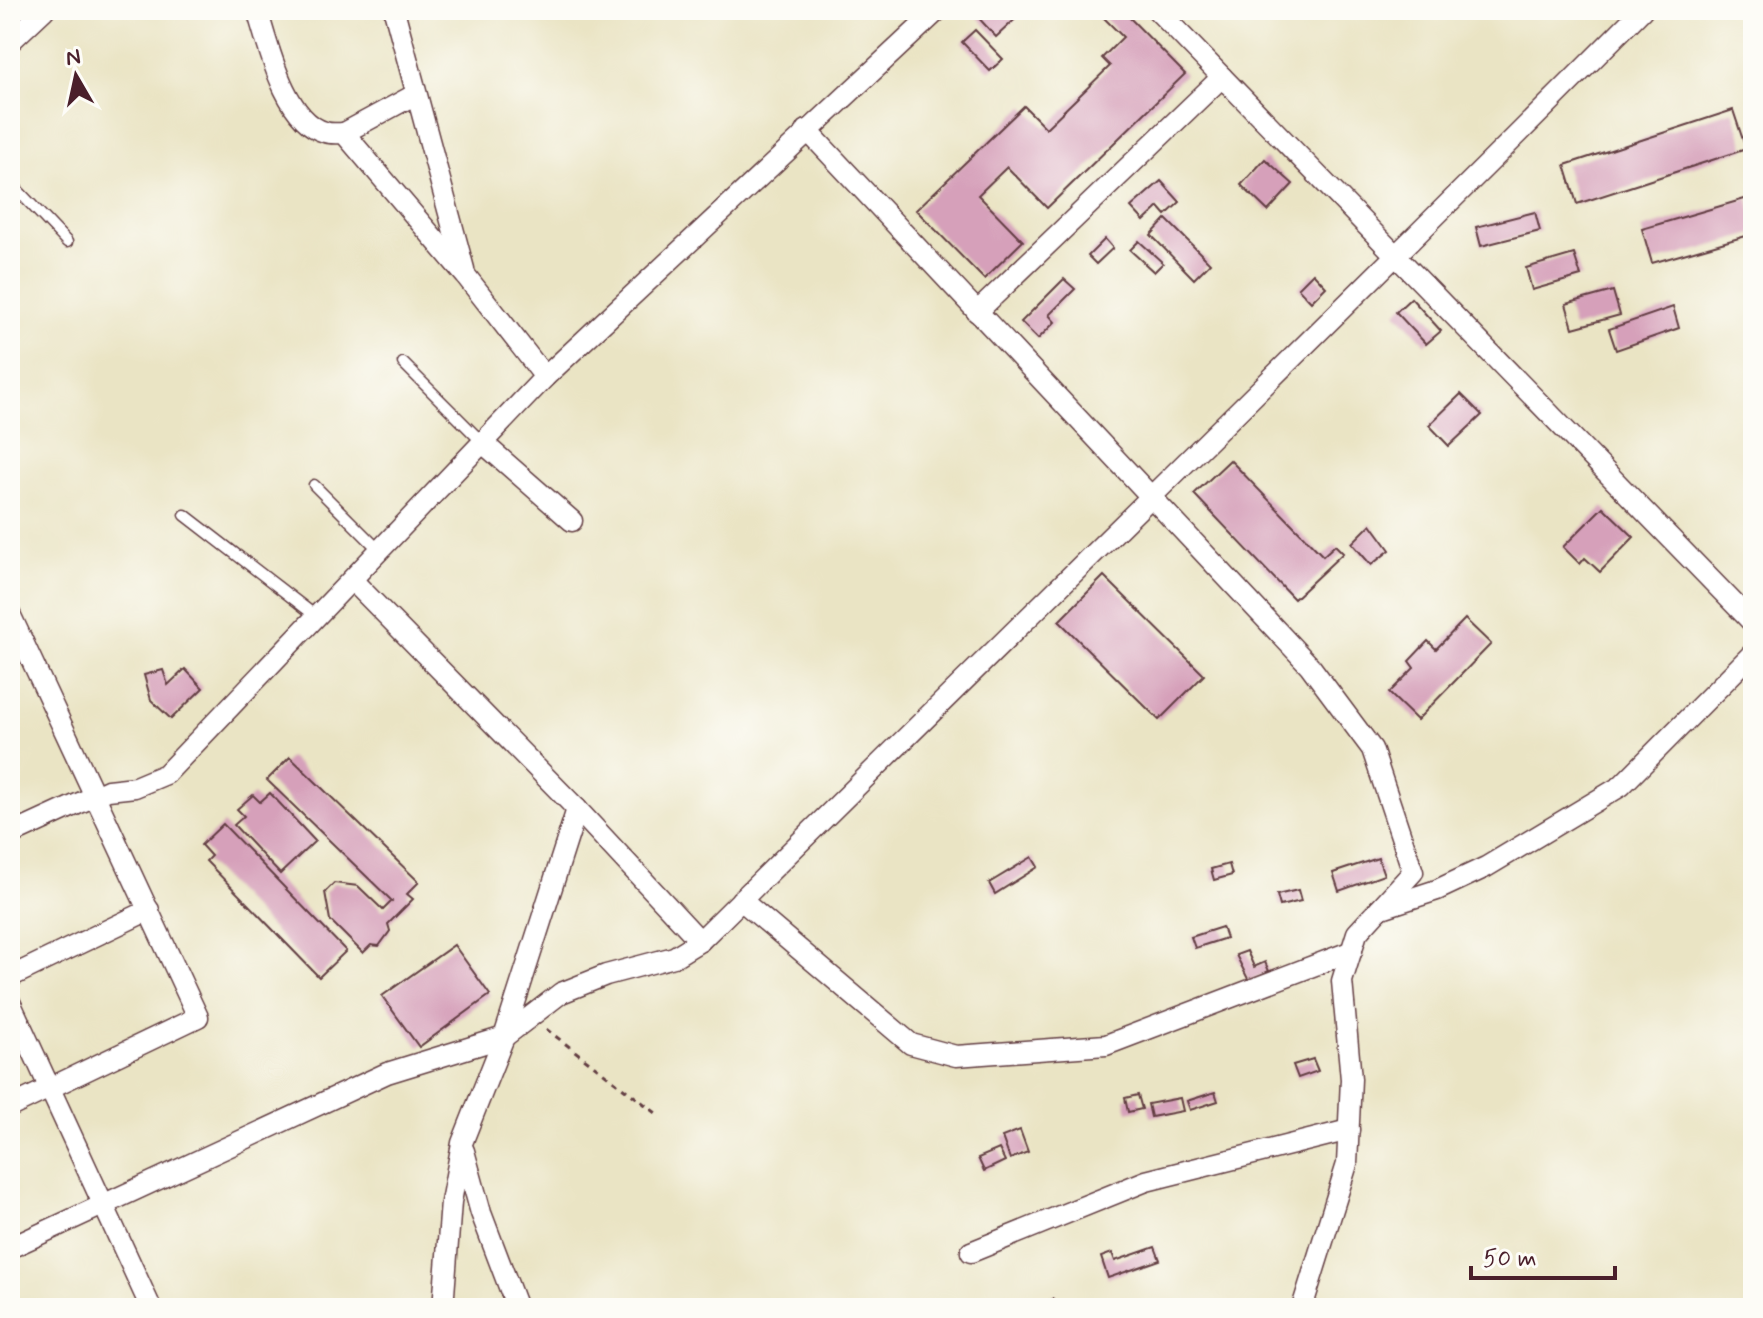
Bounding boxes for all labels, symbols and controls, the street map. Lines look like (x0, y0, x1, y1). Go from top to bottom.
north arrow (36, 36, 116, 116)
text: N (64, 43, 83, 73)
scale bar (1471, 1230, 1615, 1280)
text: 50 m (1483, 1244, 1537, 1275)

